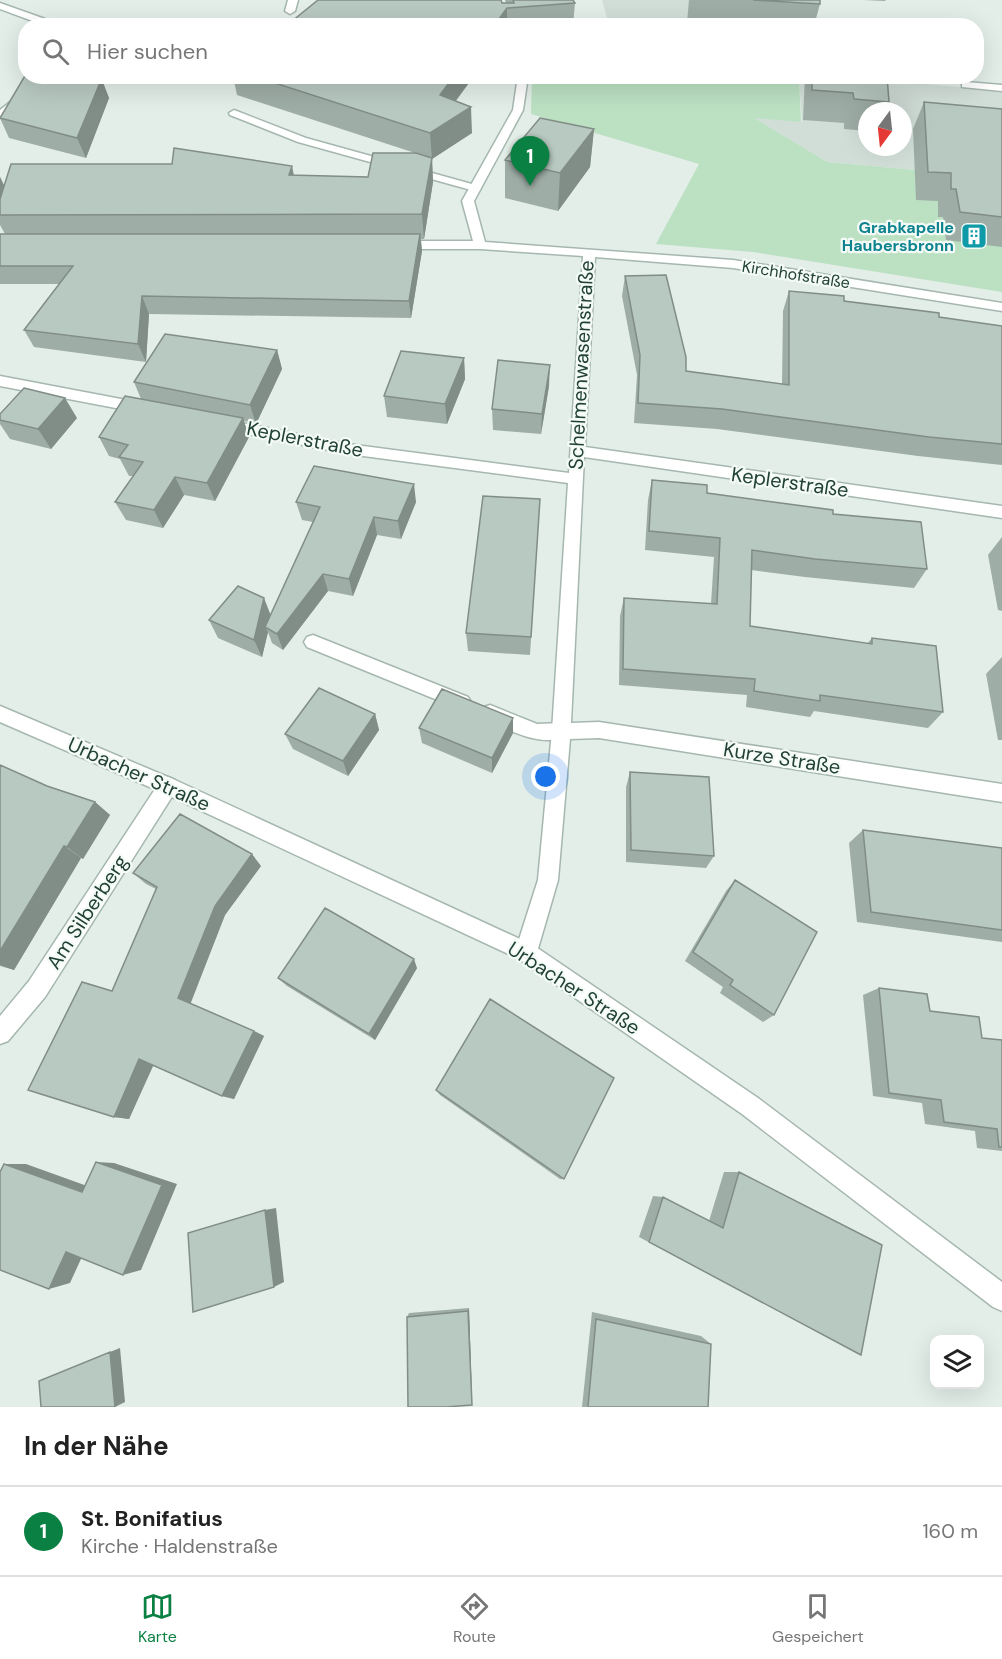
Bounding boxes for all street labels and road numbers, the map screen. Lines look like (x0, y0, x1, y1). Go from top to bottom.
street label: Kirchhofstraße (740, 256, 851, 293)
street label: Schelmenwasenstraße (563, 260, 599, 470)
street label: Keplerstraße (245, 415, 365, 463)
street label: Keplerstraße (730, 461, 850, 503)
street label: Urbacher Straße (64, 731, 214, 817)
street label: Kurze Straße (722, 736, 842, 780)
street label: Am Silberberg (40, 850, 134, 974)
street label: Urbacher Straße (503, 935, 645, 1041)

